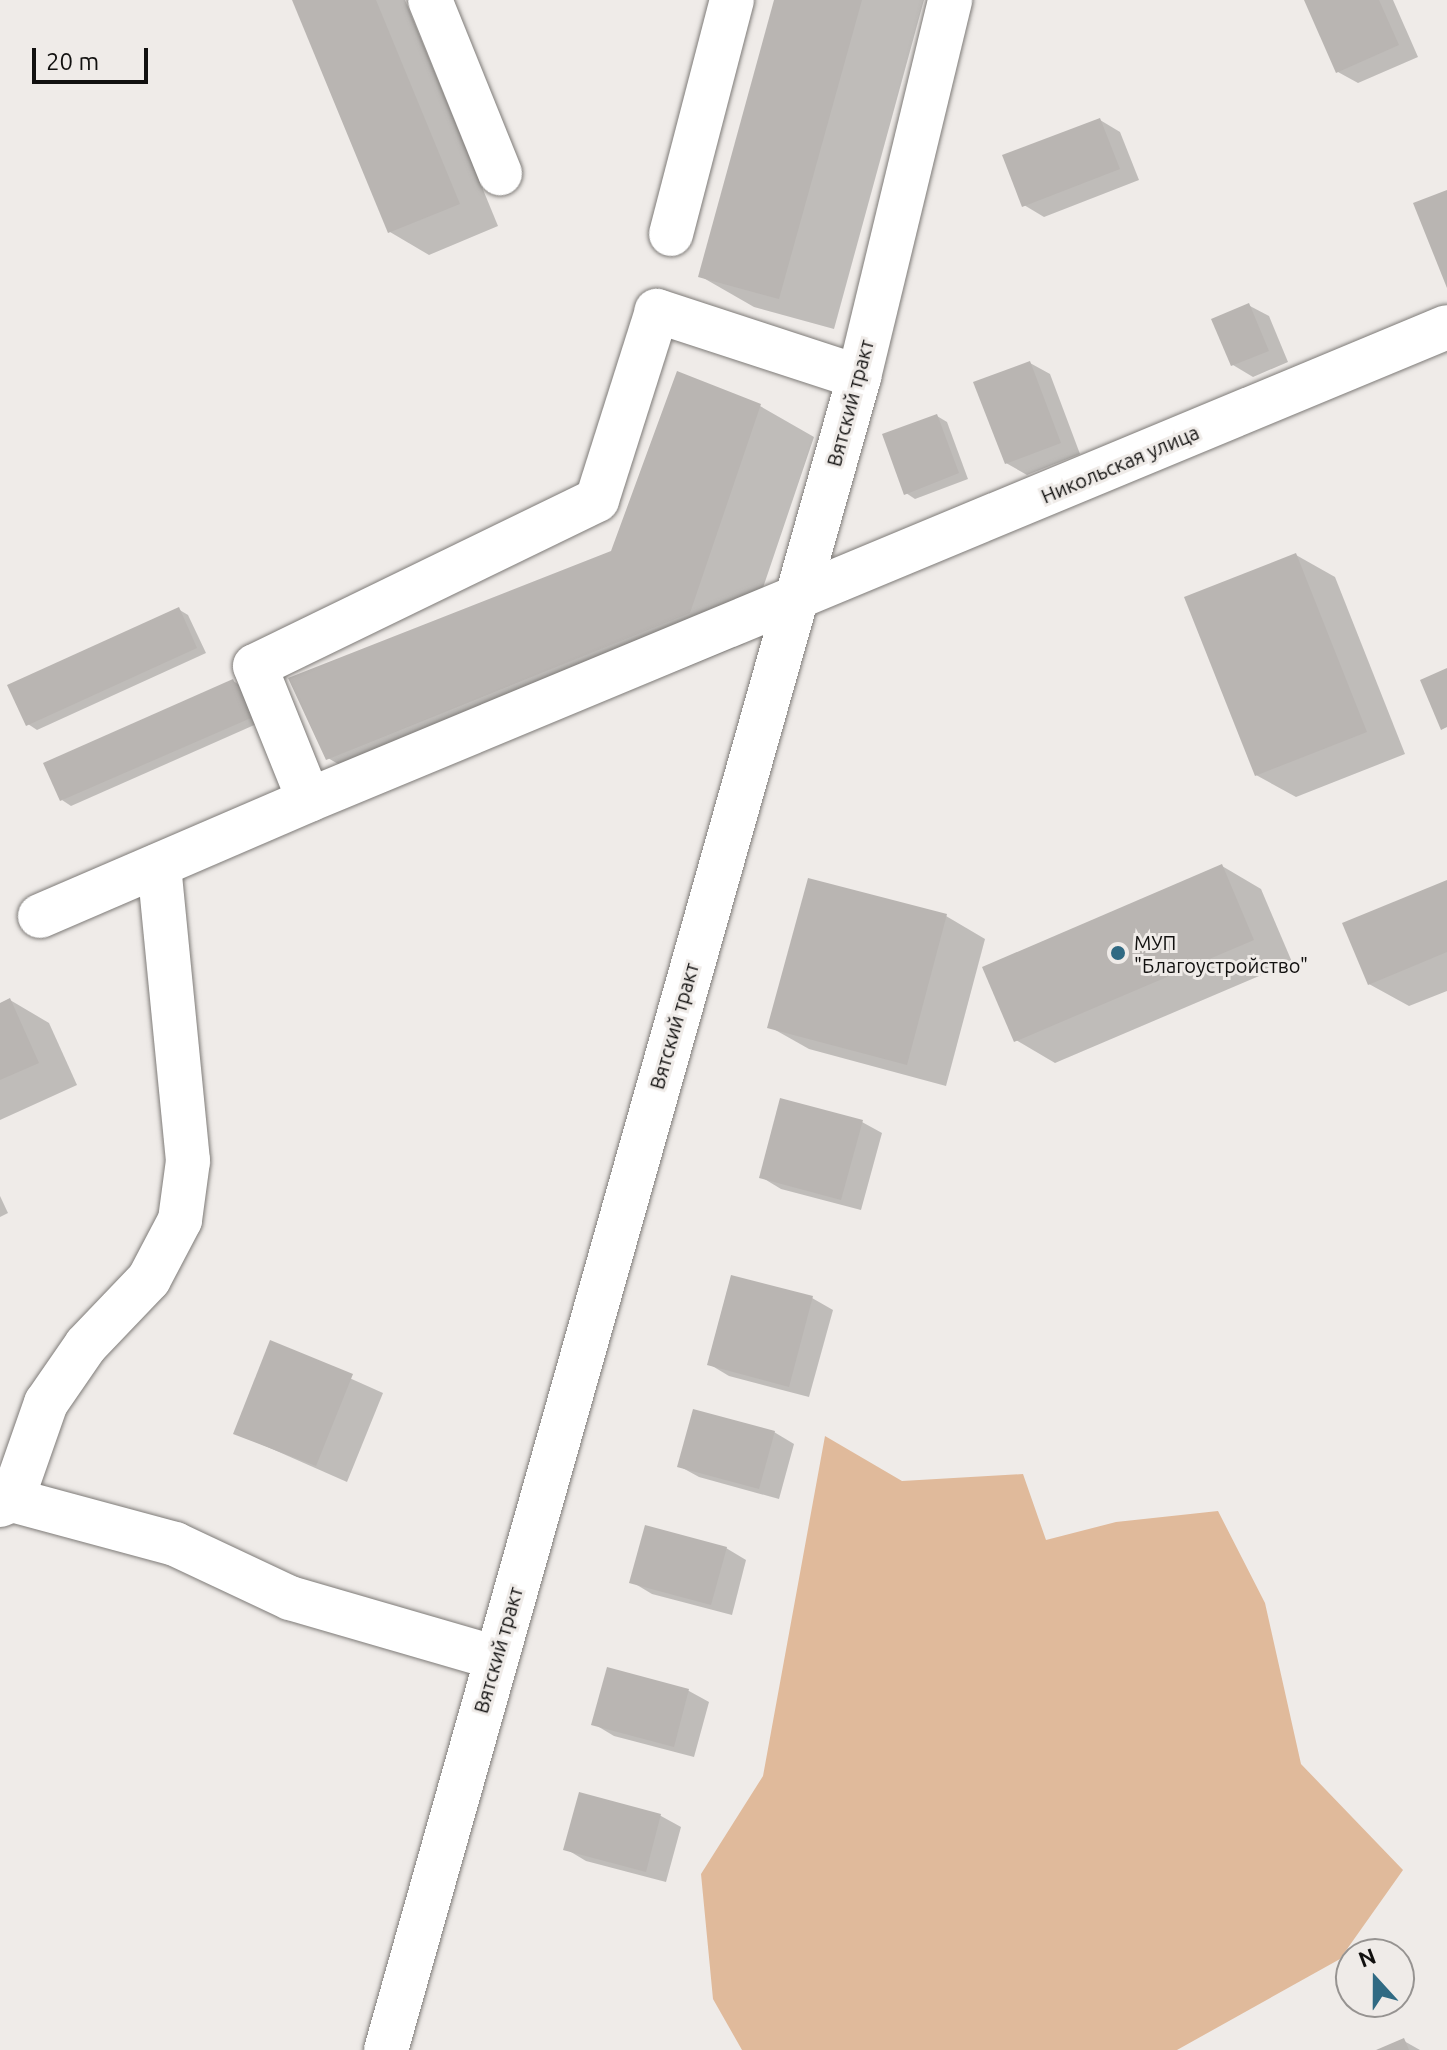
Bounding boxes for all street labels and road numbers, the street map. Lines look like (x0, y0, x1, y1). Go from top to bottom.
street label: Вятский тракт (822, 337, 878, 469)
street label: Никольская улица (1037, 420, 1203, 508)
street label: Вятский тракт (645, 960, 703, 1092)
street label: Вятский тракт (469, 1584, 527, 1716)

